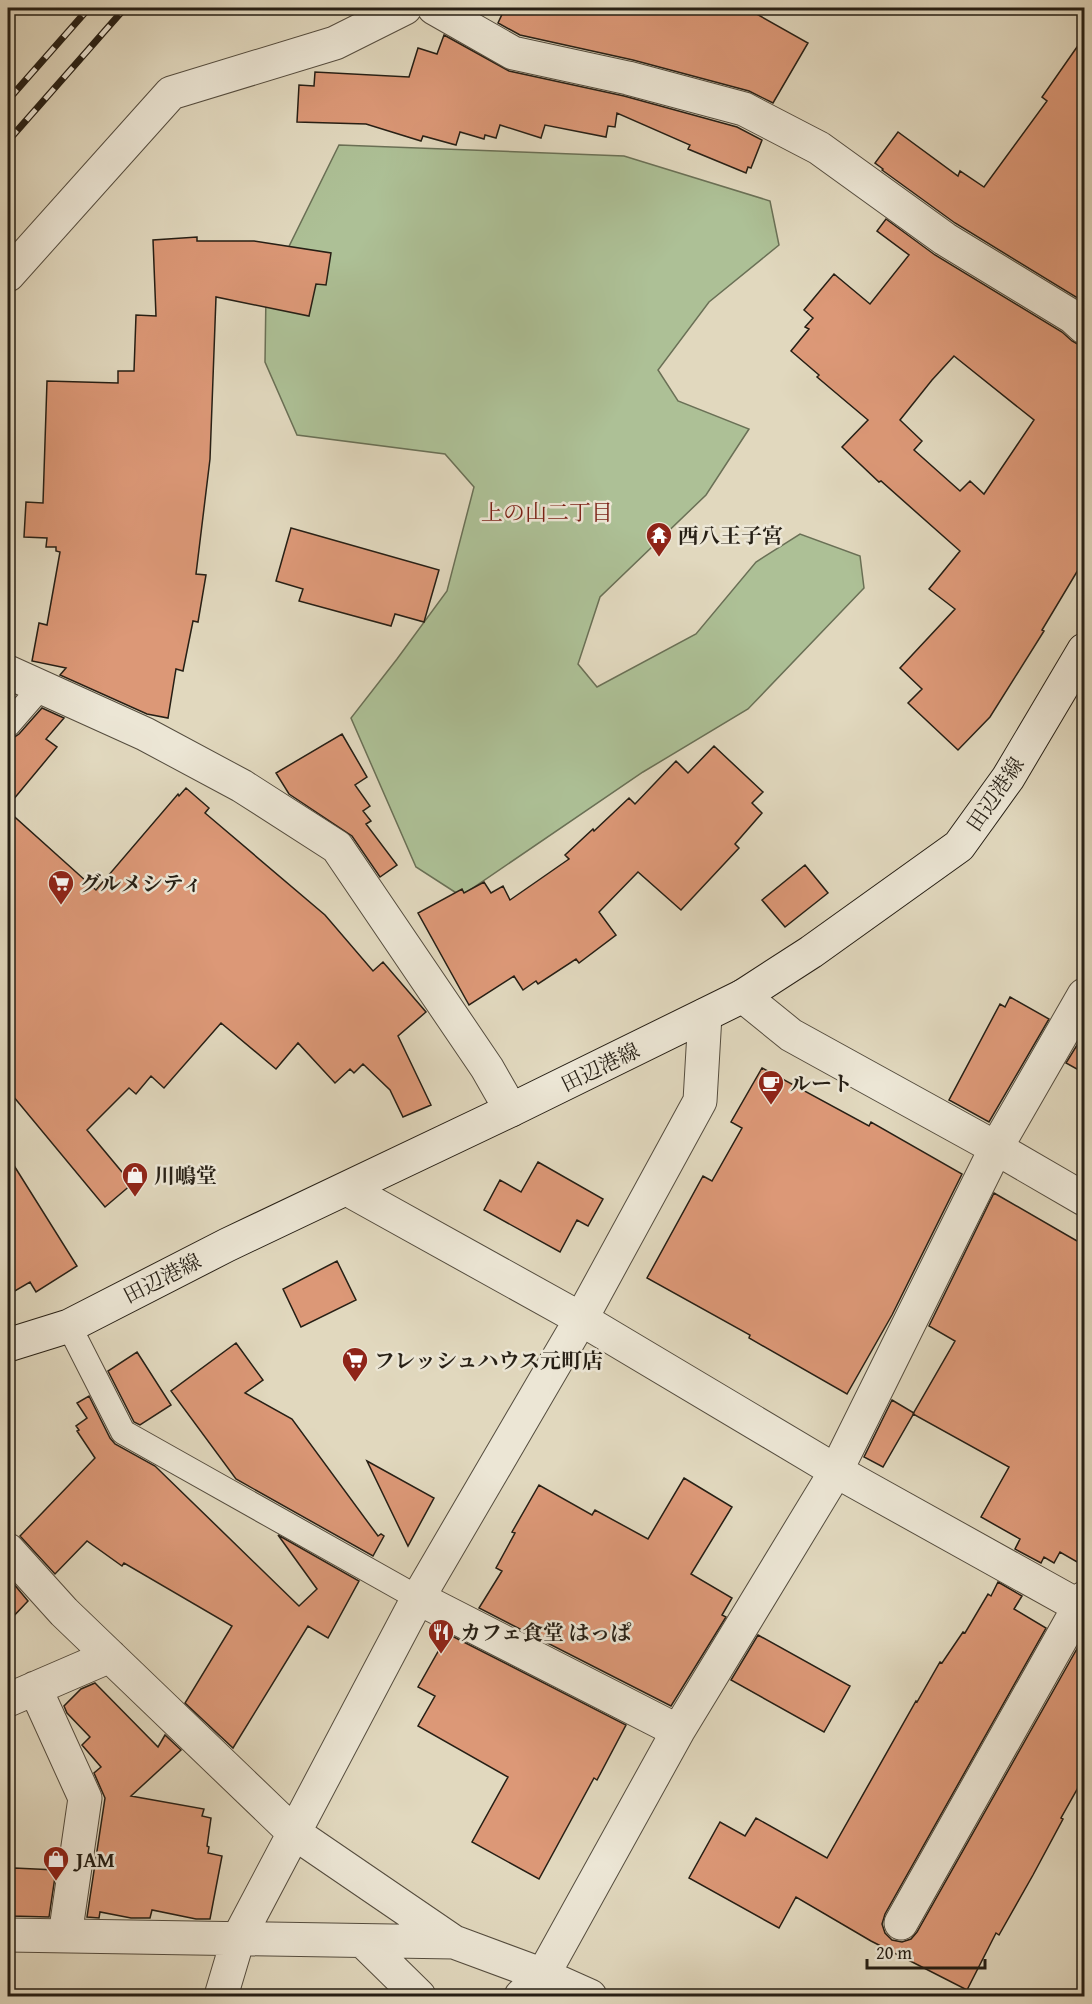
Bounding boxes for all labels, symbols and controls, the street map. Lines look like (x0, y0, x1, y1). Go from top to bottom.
district label: 上の山二丁目 (481, 496, 613, 528)
temple icon: 西八王子宮 (644, 520, 674, 558)
place label: 西八王子宮 (678, 520, 783, 551)
street label: 田辺港線 (959, 751, 1031, 837)
supermarket icon: グルメシティ (46, 868, 76, 906)
place label: グルメシティ (80, 868, 203, 899)
street label: 田辺港線 (555, 1035, 645, 1099)
cafe icon: ルート (756, 1068, 786, 1106)
place label: ルート (790, 1068, 853, 1099)
shop icon: 川嶋堂 (120, 1160, 150, 1198)
place label: 川嶋堂 (154, 1160, 217, 1191)
street label: 田辺港線 (118, 1245, 206, 1311)
supermarket icon: フレッシュハウス元町店 (340, 1345, 370, 1383)
place label: フレッシュハウス元町店 (374, 1345, 603, 1376)
restaurant icon: カフェ食堂 はっぱ (426, 1617, 456, 1655)
place label: カフェ食堂 はっぱ (460, 1617, 632, 1648)
shop icon: JAM (41, 1844, 71, 1882)
place label: JAM (73, 1844, 115, 1875)
scale bar (867, 1932, 986, 1970)
text: 20 m (876, 1939, 912, 1966)

